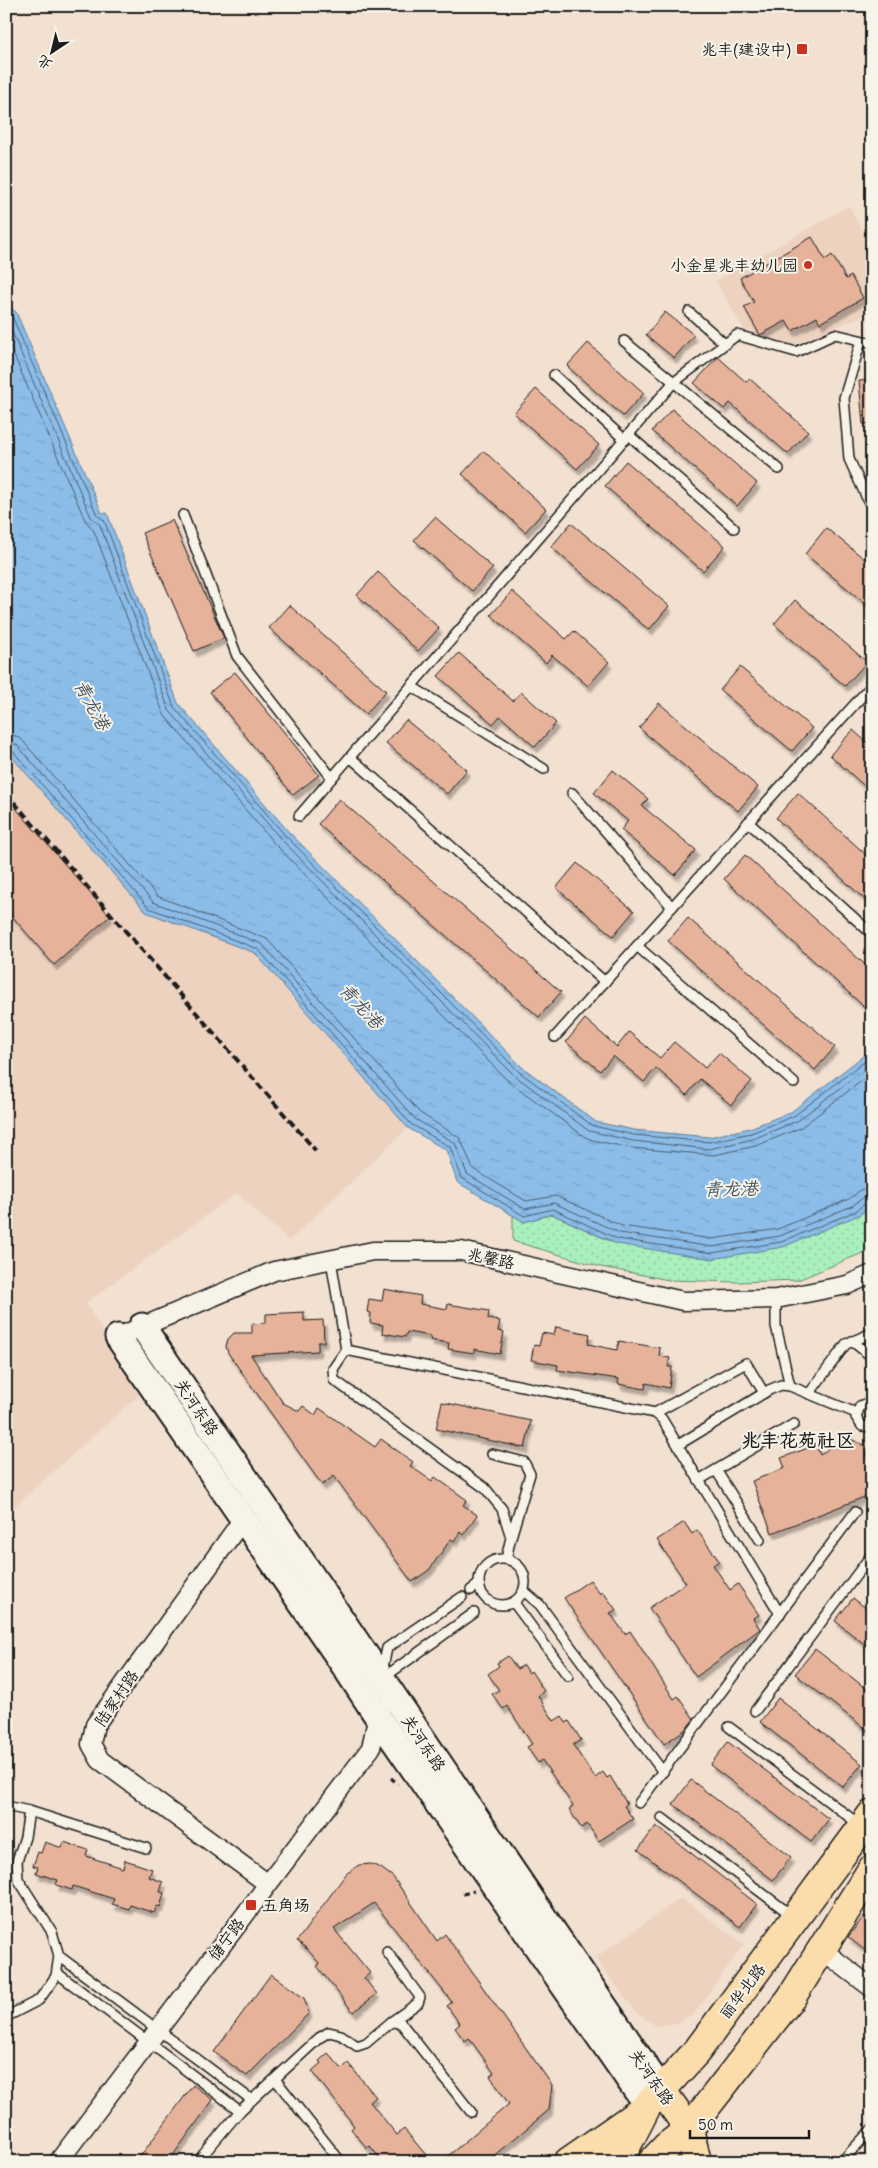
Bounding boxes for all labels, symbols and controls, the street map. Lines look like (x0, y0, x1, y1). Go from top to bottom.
north arrow (28, 28, 78, 78)
place label: 兆丰(建设中) (701, 39, 791, 59)
marker: 兆丰(建设中) (795, 42, 809, 56)
text: 北 (34, 51, 55, 74)
place label: 小金星兆丰幼儿园 (670, 255, 798, 275)
marker: 小金星兆丰幼儿园 (802, 259, 814, 271)
water label: 青龙港 (69, 676, 117, 736)
water label: 青龙港 (335, 978, 390, 1035)
water label: 青龙港 (704, 1176, 760, 1200)
street label: 兆馨路 (465, 1243, 517, 1273)
street label: 关河东路 (171, 1375, 223, 1439)
district label: 兆丰花苑社区 (741, 1428, 855, 1452)
street label: 陆家村路 (90, 1666, 142, 1730)
street label: 关河东路 (398, 1711, 450, 1775)
place label: 五角场 (262, 1895, 310, 1915)
marker: 五角场 (244, 1898, 258, 1912)
street label: 储宁路 (204, 1914, 248, 1964)
street label: 丽华北路 (715, 1959, 769, 2023)
street label: 关河东路 (625, 2045, 679, 2109)
scale bar (690, 2108, 809, 2140)
text: 50 m (698, 2115, 733, 2134)

